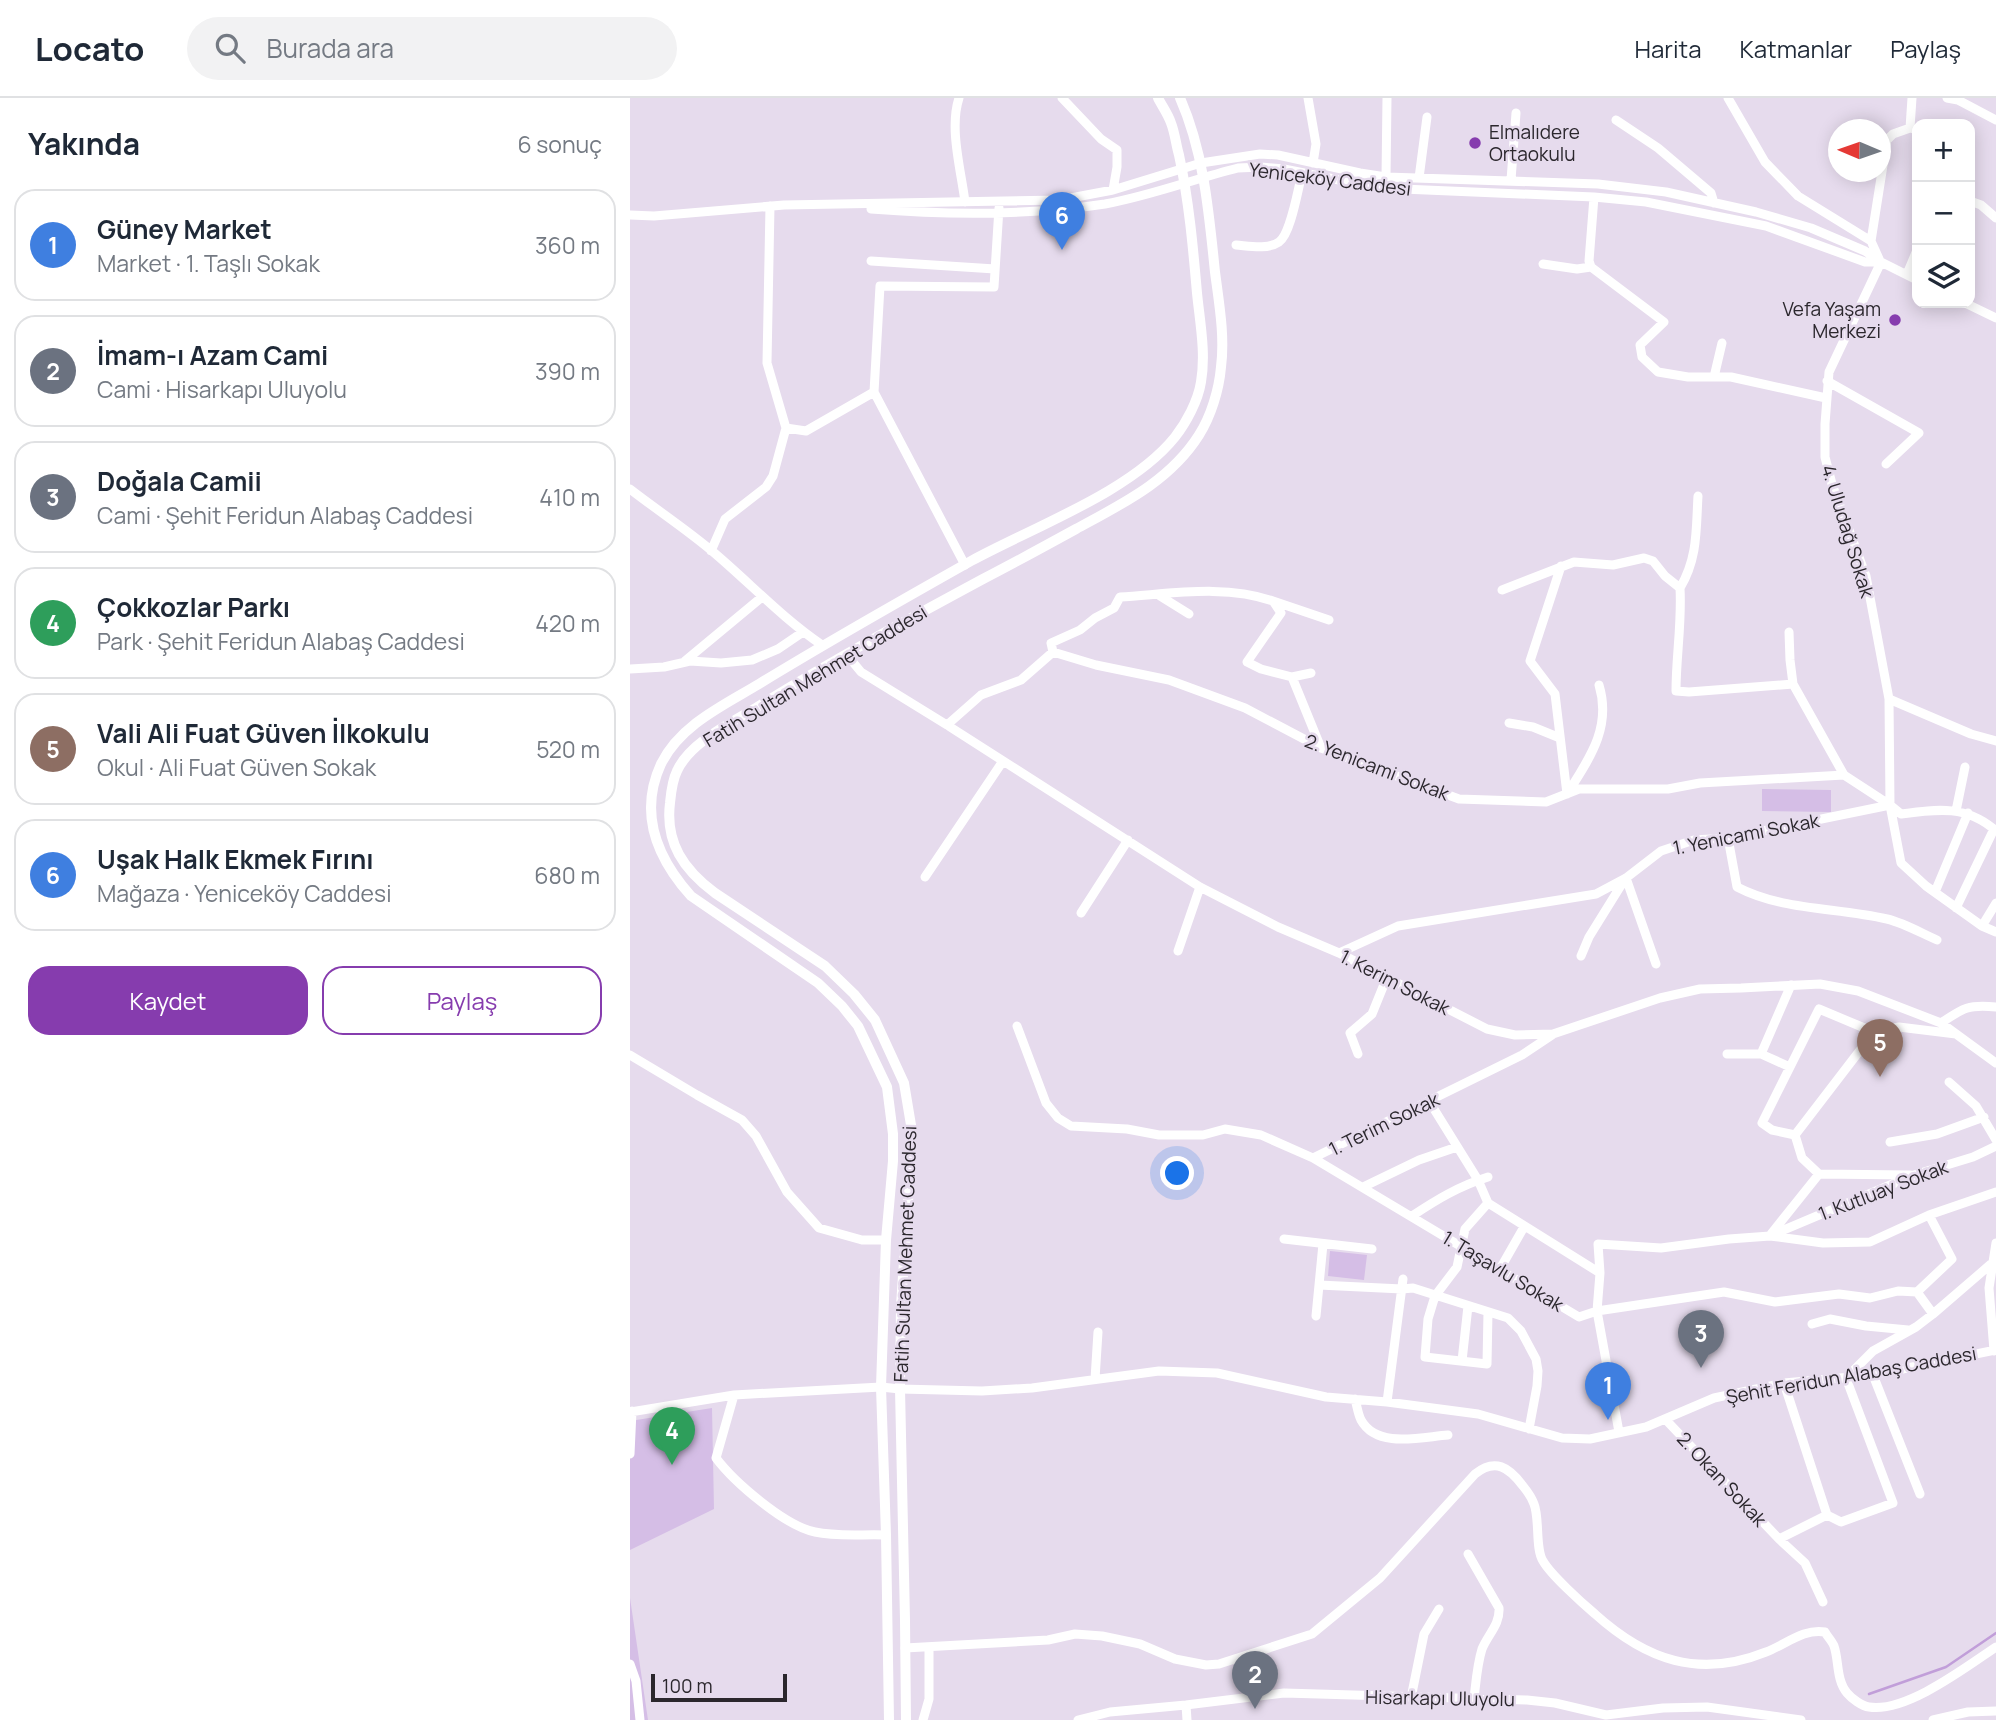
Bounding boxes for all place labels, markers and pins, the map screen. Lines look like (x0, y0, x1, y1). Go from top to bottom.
place label: Elmalıdere Ortaokulu (1489, 119, 1580, 167)
marker: Elmalıdere Ortaokulu (1467, 135, 1483, 151)
pin: 6 (1039, 192, 1085, 250)
place label: Vefa Yaşam Merkezi (1783, 296, 1881, 344)
marker: Vefa Yaşam Merkezi (1887, 312, 1903, 328)
pin: 5 (1857, 1019, 1903, 1077)
pin: 3 (1678, 1310, 1724, 1368)
pin: 1 (1585, 1362, 1631, 1420)
pin: 4 (649, 1407, 695, 1465)
pin: 2 (1232, 1651, 1278, 1709)

